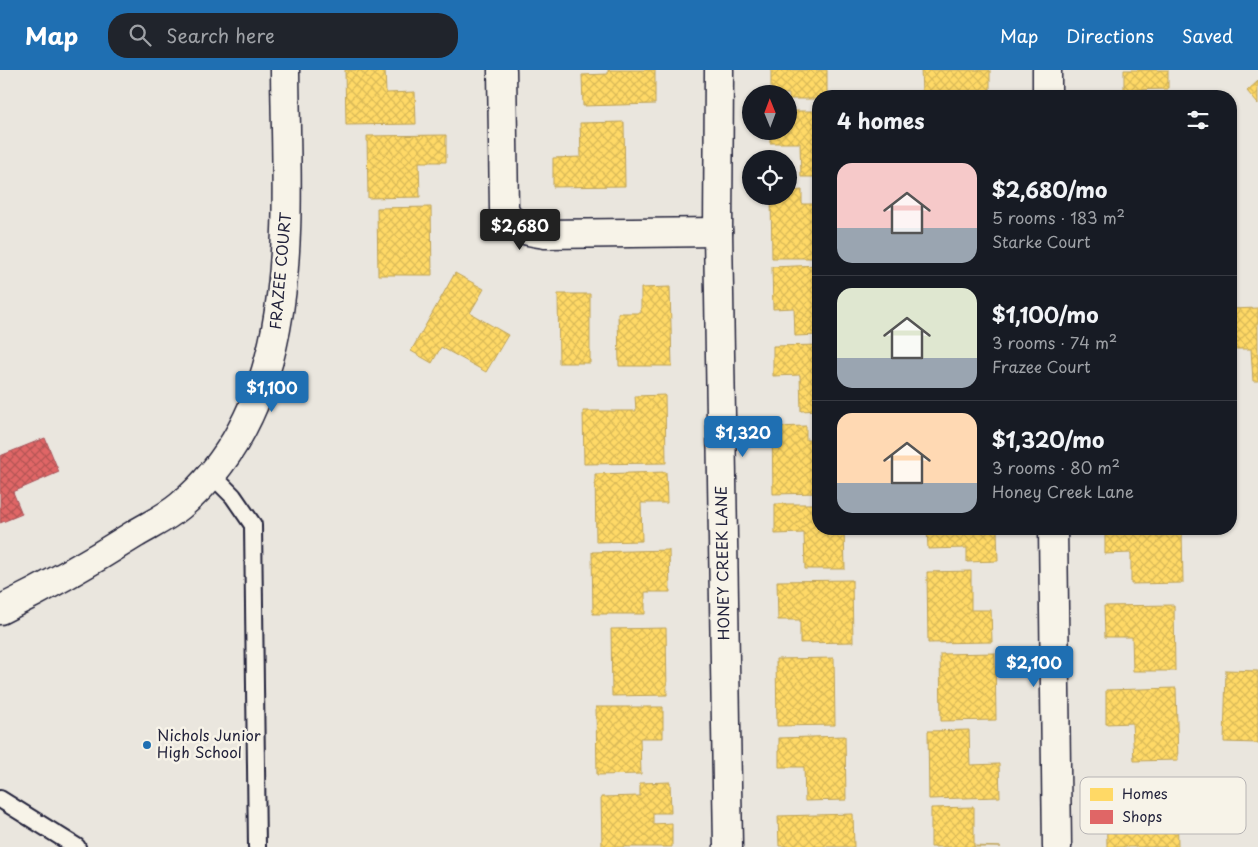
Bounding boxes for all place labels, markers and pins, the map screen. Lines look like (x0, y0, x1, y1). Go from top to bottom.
pin: $2,680 (479, 208, 561, 251)
pin: $1,100 (231, 370, 313, 413)
pin: $1,320 (702, 416, 784, 458)
pin: $2,100 (993, 646, 1075, 688)
place label: Nichols Junior High School (157, 723, 261, 763)
marker: Nichols Junior High School (141, 739, 153, 751)

